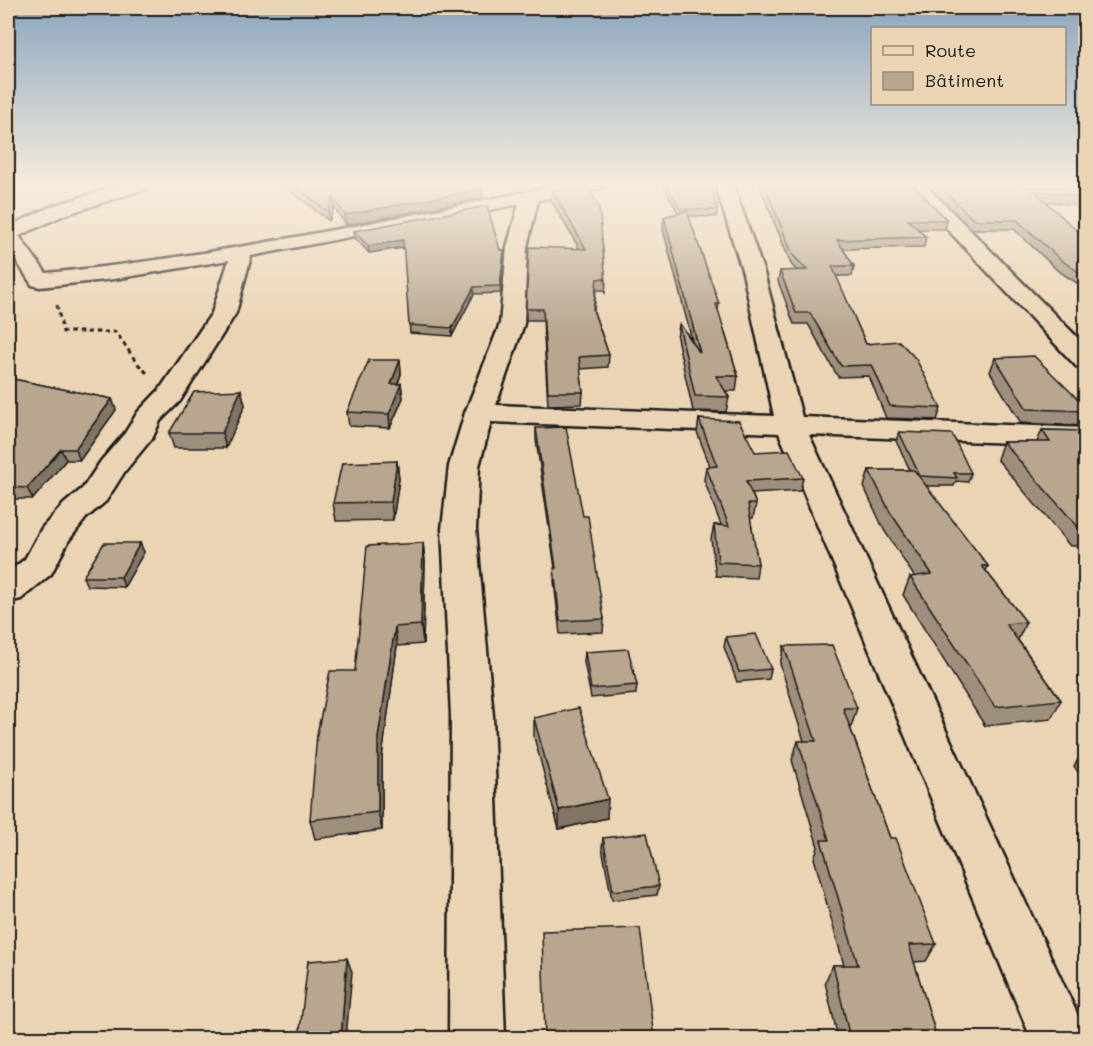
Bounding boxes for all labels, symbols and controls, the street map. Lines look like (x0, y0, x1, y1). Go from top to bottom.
legend (871, 27, 1066, 105)
text: Route (925, 38, 976, 62)
text: Bâtiment (925, 68, 1004, 92)

